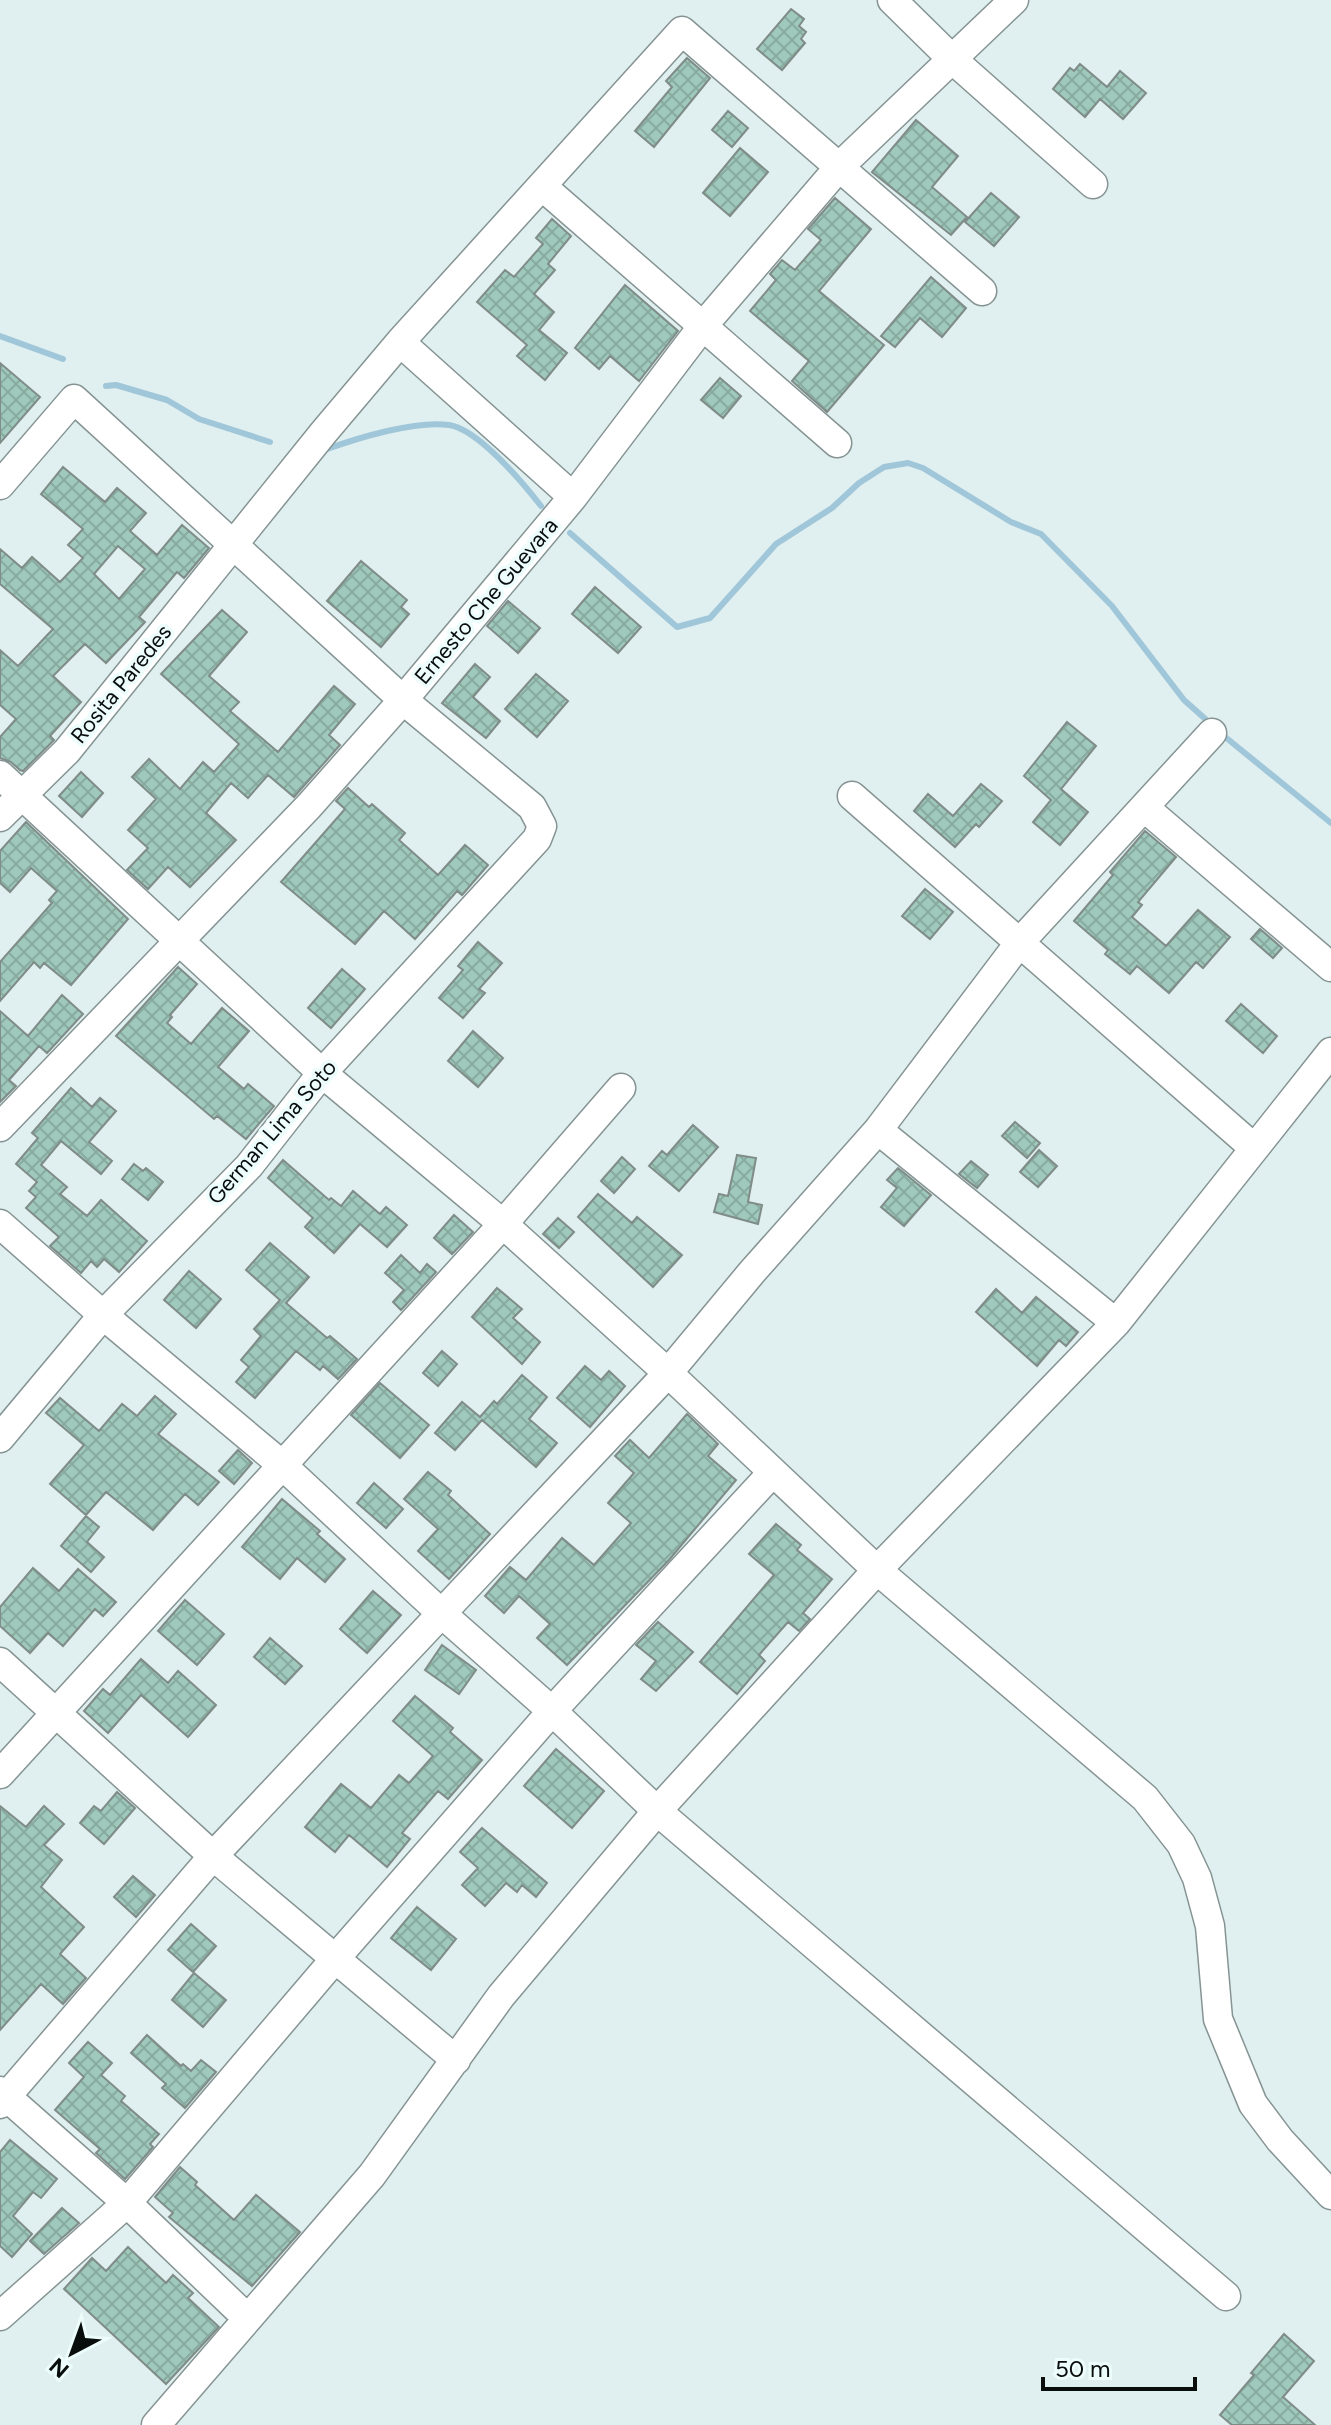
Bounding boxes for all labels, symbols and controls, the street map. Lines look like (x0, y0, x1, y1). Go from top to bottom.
street label: Ernesto Che Guevara (409, 512, 563, 690)
street label: Rosita Paredes (65, 619, 177, 749)
street label: German Lima Soto (202, 1054, 342, 1210)
north arrow (32, 2313, 112, 2393)
scale bar (1043, 2341, 1195, 2391)
text: N (44, 2352, 74, 2383)
text: 50 m (1055, 2354, 1111, 2383)

